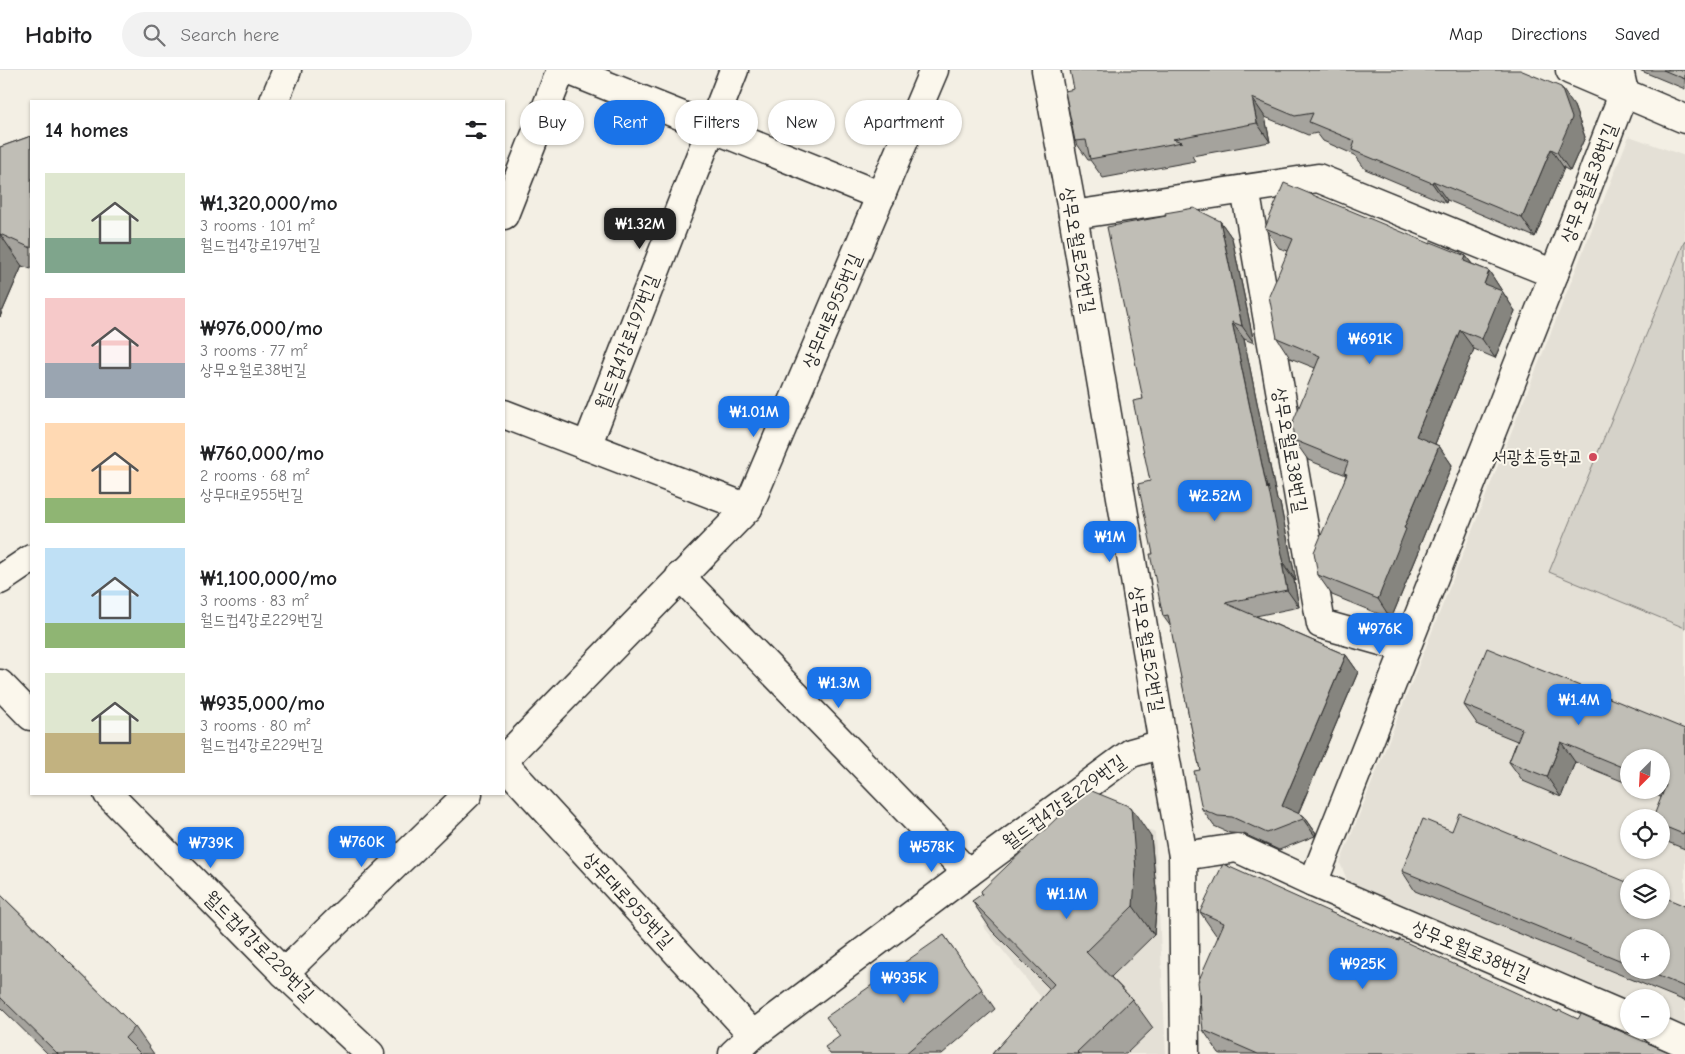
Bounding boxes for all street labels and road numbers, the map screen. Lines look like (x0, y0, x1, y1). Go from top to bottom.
street label: 상무오월로38번길 (1556, 120, 1622, 246)
street label: 상무오월로52번길 (1056, 185, 1100, 315)
street label: 상무대로955번길 (798, 250, 866, 372)
street label: 월드컵4강로197번길 (591, 271, 663, 413)
street label: 상무오월로38번길 (1268, 386, 1312, 514)
street label: 상무오월로52번길 (1125, 584, 1169, 714)
street label: 월드컵4강로229번길 (998, 750, 1130, 854)
street label: 상무대로955번길 (578, 848, 678, 952)
street label: 월드컵4강로229번길 (200, 887, 318, 1005)
street label: 상무오월로38번길 (1409, 916, 1533, 986)

